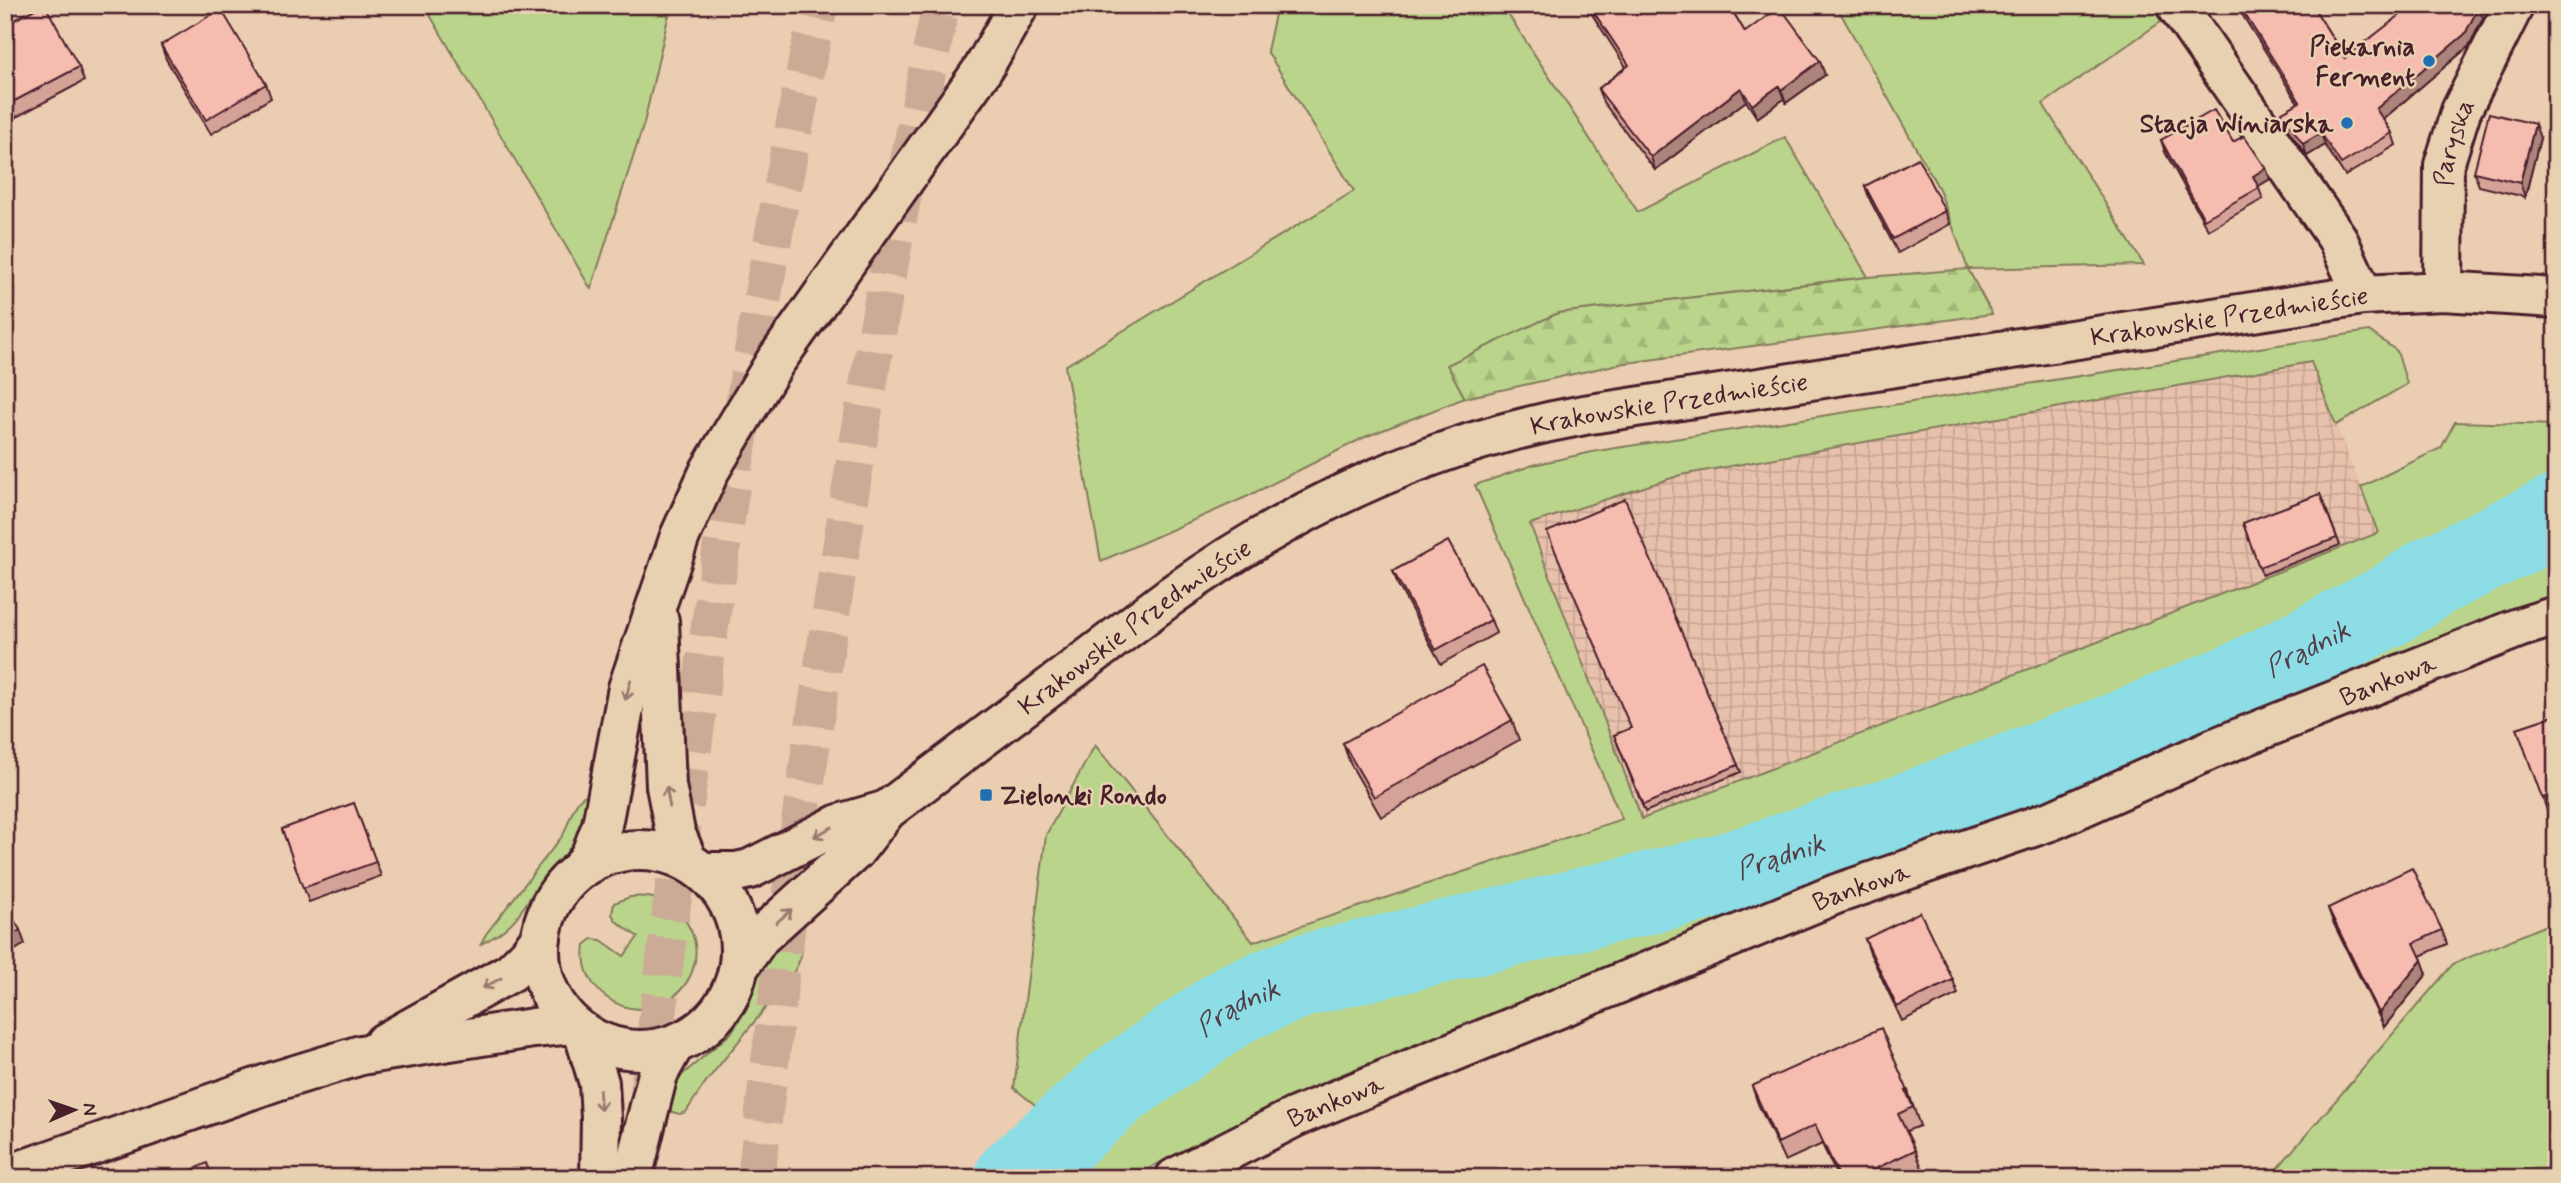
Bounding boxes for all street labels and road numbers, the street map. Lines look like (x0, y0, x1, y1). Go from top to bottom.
street label: Paryska (2428, 93, 2484, 186)
street label: Krakowskie Przedmieście (2088, 279, 2371, 356)
street label: Krakowskie Przedmieście (1527, 366, 1811, 445)
street label: Krakowskie Przedmieście (1012, 532, 1258, 724)
street label: Bankowa (2335, 647, 2442, 716)
street label: Bankowa (1808, 855, 1915, 921)
street label: Bankowa (1283, 1067, 1389, 1137)

